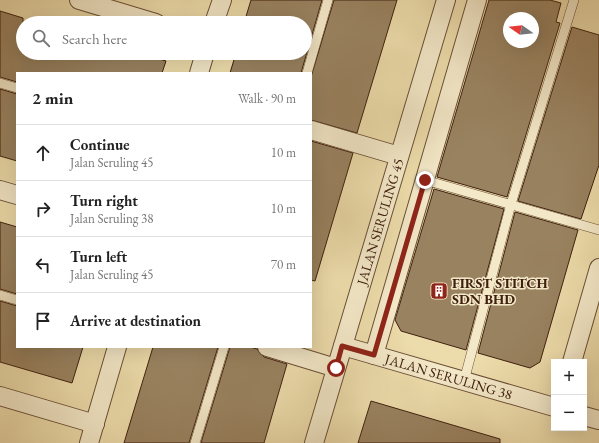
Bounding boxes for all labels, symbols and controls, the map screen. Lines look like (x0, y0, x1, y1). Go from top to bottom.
north arrow (503, 12, 539, 48)
search box (16, 16, 312, 60)
icon: search (30, 27, 52, 49)
text: Search here (62, 29, 127, 48)
text: 2 min (32, 87, 73, 109)
text: Walk · 90 m (238, 90, 296, 107)
text: Continue (70, 135, 130, 154)
icon: ahead (32, 142, 54, 164)
text: 10 m (271, 144, 296, 161)
text: Jalan Seruling 45 (70, 154, 154, 171)
street label: JALAN SERULING 45 (352, 156, 407, 288)
route end (416, 171, 434, 189)
text: Turn right (70, 191, 138, 210)
icon: right (32, 198, 54, 220)
text: 10 m (271, 200, 296, 217)
text: Jalan Seruling 38 (70, 210, 154, 227)
text: Turn left (70, 247, 127, 266)
icon: left (32, 254, 54, 276)
text: 70 m (271, 256, 296, 273)
text: Jalan Seruling 45 (70, 266, 154, 283)
place label: FIRST STITCH SDN BHD (452, 274, 548, 308)
building icon: FIRST STITCH SDN BHD (429, 281, 449, 301)
icon: arrive (32, 310, 54, 332)
text: Arrive at destination (70, 311, 201, 330)
street label: JALAN SERULING 38 (382, 349, 515, 404)
route start (327, 359, 345, 377)
map controls (551, 359, 587, 431)
button: + (551, 359, 587, 395)
button: − (551, 395, 587, 431)

